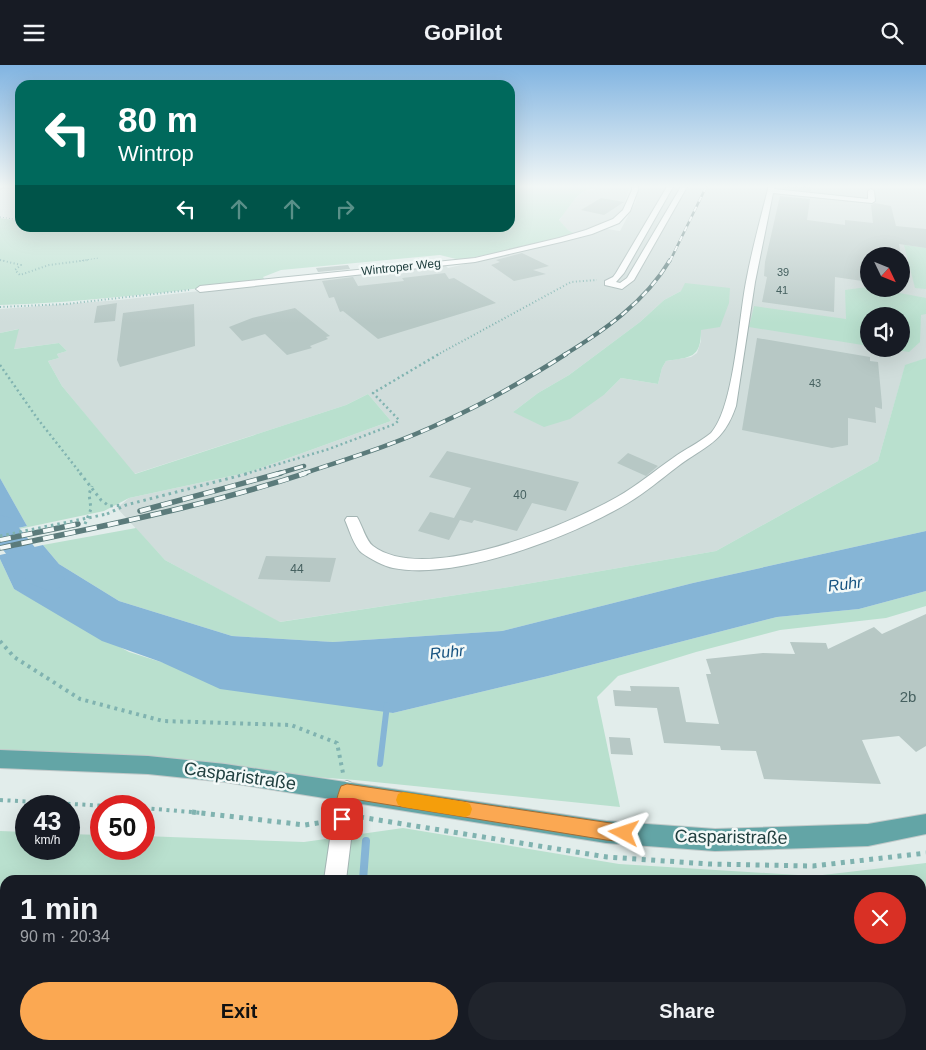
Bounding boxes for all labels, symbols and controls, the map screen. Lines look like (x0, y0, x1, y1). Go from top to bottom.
icon: menu (20, 19, 48, 47)
icon: search (878, 19, 906, 47)
text: GoPilot (424, 20, 502, 45)
icon: left (35, 100, 100, 165)
text: 80 m (118, 100, 198, 139)
text: Wintrop (118, 141, 194, 166)
icon: left (172, 195, 200, 223)
icon: ahead (225, 195, 253, 223)
icon: ahead (278, 195, 306, 223)
icon: right (331, 195, 359, 223)
north arrow (860, 247, 910, 297)
map controls (860, 247, 910, 357)
street label: Wintroper Weg (361, 256, 441, 278)
house number: 39 (777, 266, 789, 278)
house number: 41 (776, 284, 788, 296)
button: sound (860, 307, 910, 357)
house number: 43 (809, 377, 821, 389)
house number: 40 (513, 488, 527, 502)
house number: 44 (290, 562, 304, 576)
water label: Ruhr (827, 573, 864, 595)
water label: Ruhr (429, 642, 466, 662)
house number: 2b (900, 688, 916, 705)
street label: Casparistraße (183, 758, 297, 794)
speed limit sign: 50 (90, 795, 155, 860)
pin (321, 798, 363, 840)
icon: arrive (328, 805, 356, 833)
position arrow (597, 806, 649, 858)
text: 43 (34, 807, 61, 835)
street label: Casparistraße (674, 826, 788, 848)
text: km/h (34, 833, 61, 847)
text: 1 min (20, 892, 98, 925)
button: close (854, 892, 906, 944)
text: 90 m · 20:34 (20, 928, 110, 945)
button: Exit (20, 982, 458, 1040)
button: Share (468, 982, 906, 1040)

